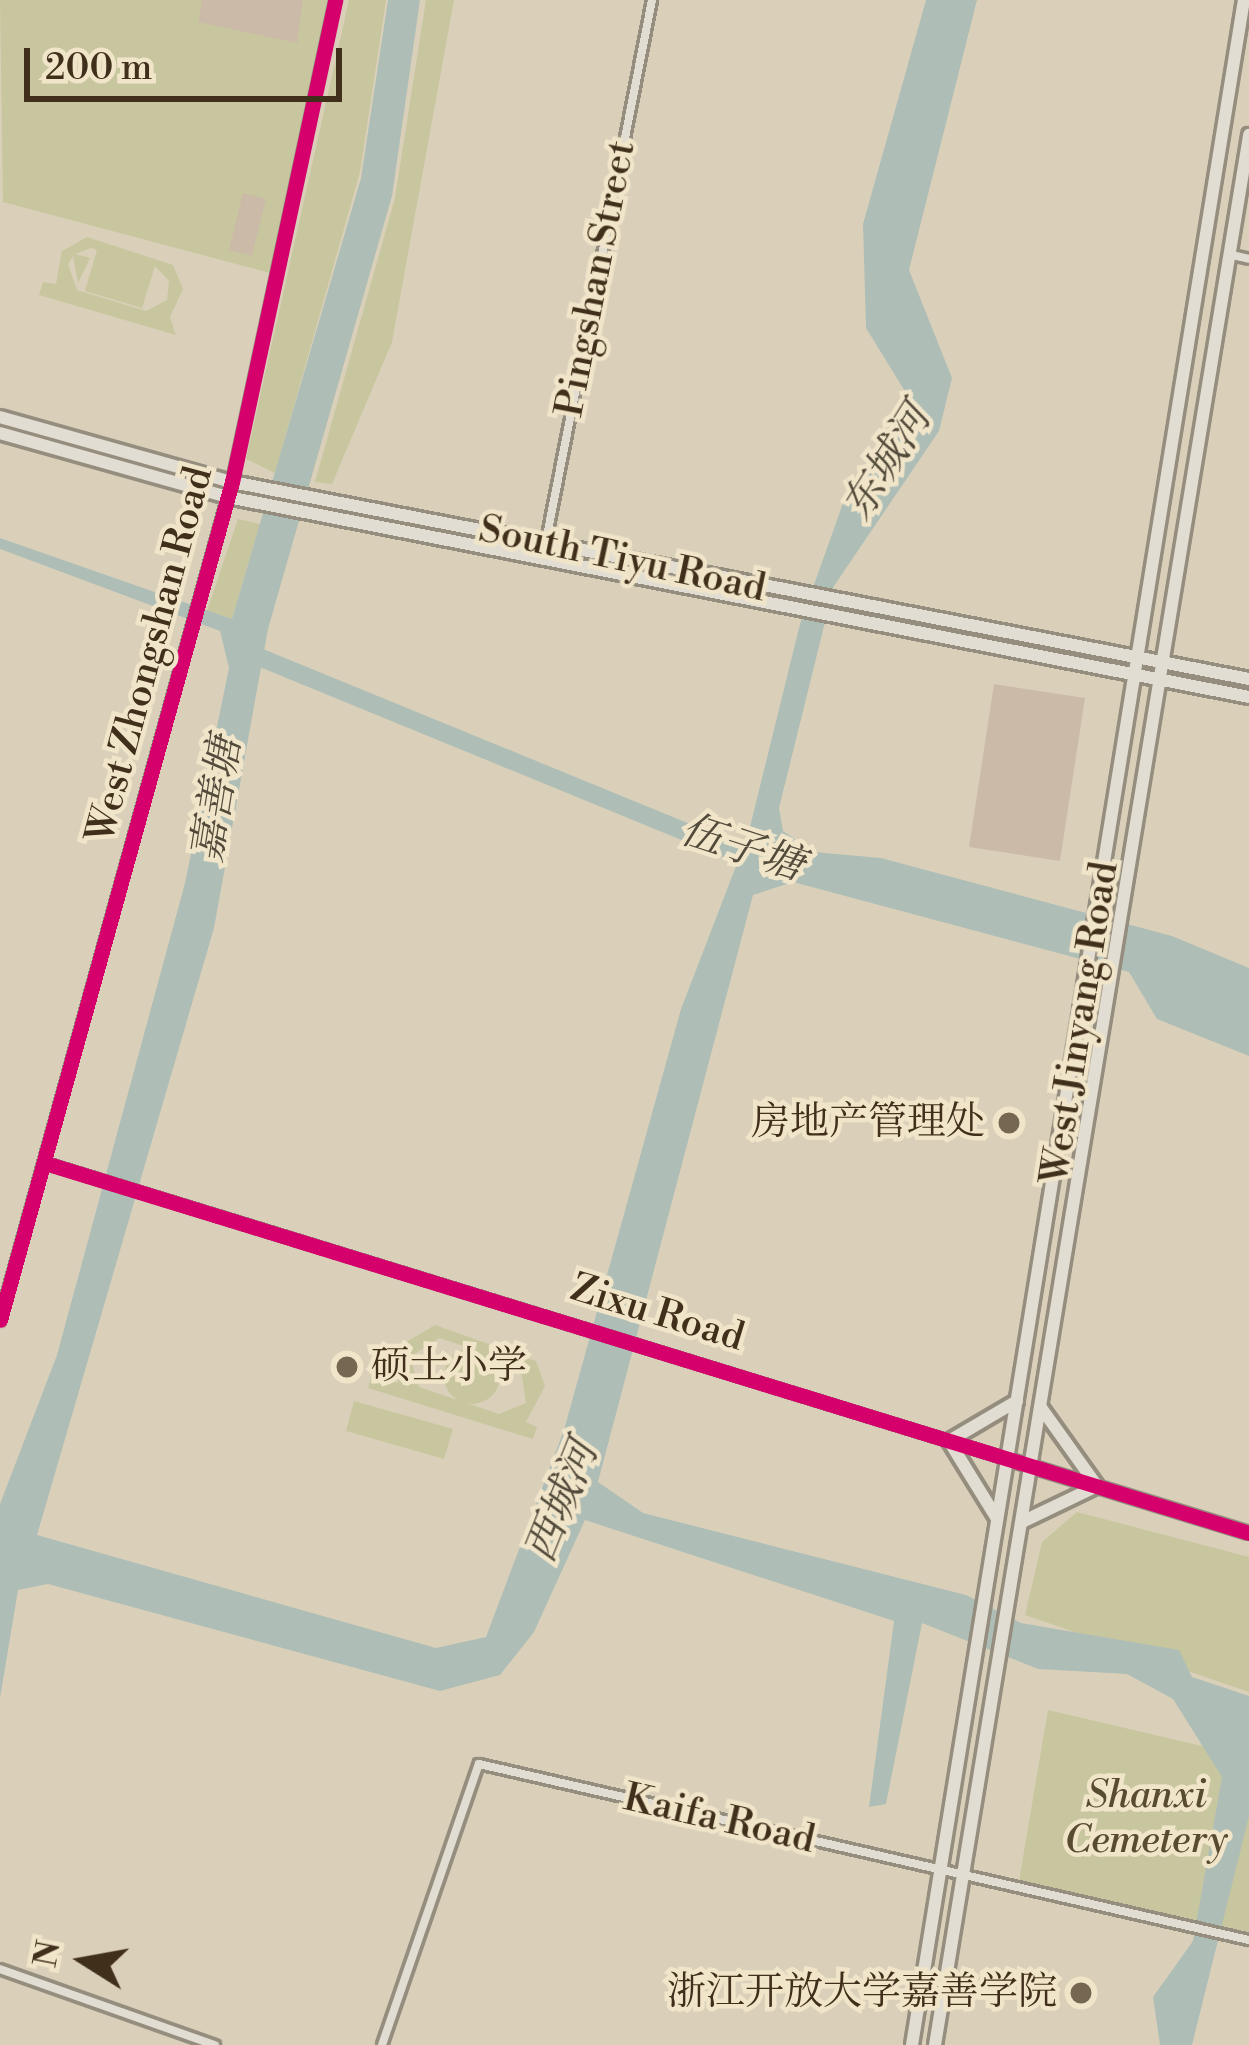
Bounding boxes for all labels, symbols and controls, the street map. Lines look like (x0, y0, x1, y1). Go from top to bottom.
scale bar (30, 24, 348, 98)
text: 200 m (45, 46, 152, 91)
street label: Pingshan Street (547, 137, 647, 421)
water label: 东城河 (833, 396, 943, 530)
street label: West Zhongshan Road (78, 462, 224, 848)
street label: South Tiyu Road (474, 507, 770, 613)
water label: 嘉善塘 (183, 734, 253, 866)
water label: 伍子塘 (674, 806, 810, 892)
street label: West Jinyang Road (1032, 858, 1130, 1188)
place label: 房地产管理处 (751, 1100, 985, 1146)
marker: 房地产管理处 (996, 1110, 1022, 1136)
street label: Zixu Road (565, 1265, 749, 1363)
place label: 硕士小学 (371, 1344, 527, 1390)
marker: 硕士小学 (334, 1354, 360, 1380)
water label: 西城河 (516, 1434, 610, 1570)
park label: Shanxi Cemetery (1064, 1774, 1228, 1865)
street label: Kaifa Road (619, 1775, 819, 1865)
north arrow (24, 1901, 144, 2021)
text: N (26, 1937, 71, 1971)
place label: 浙江开放大学嘉善学院 (667, 1970, 1057, 2016)
marker: 浙江开放大学嘉善学院 (1068, 1980, 1094, 2006)

